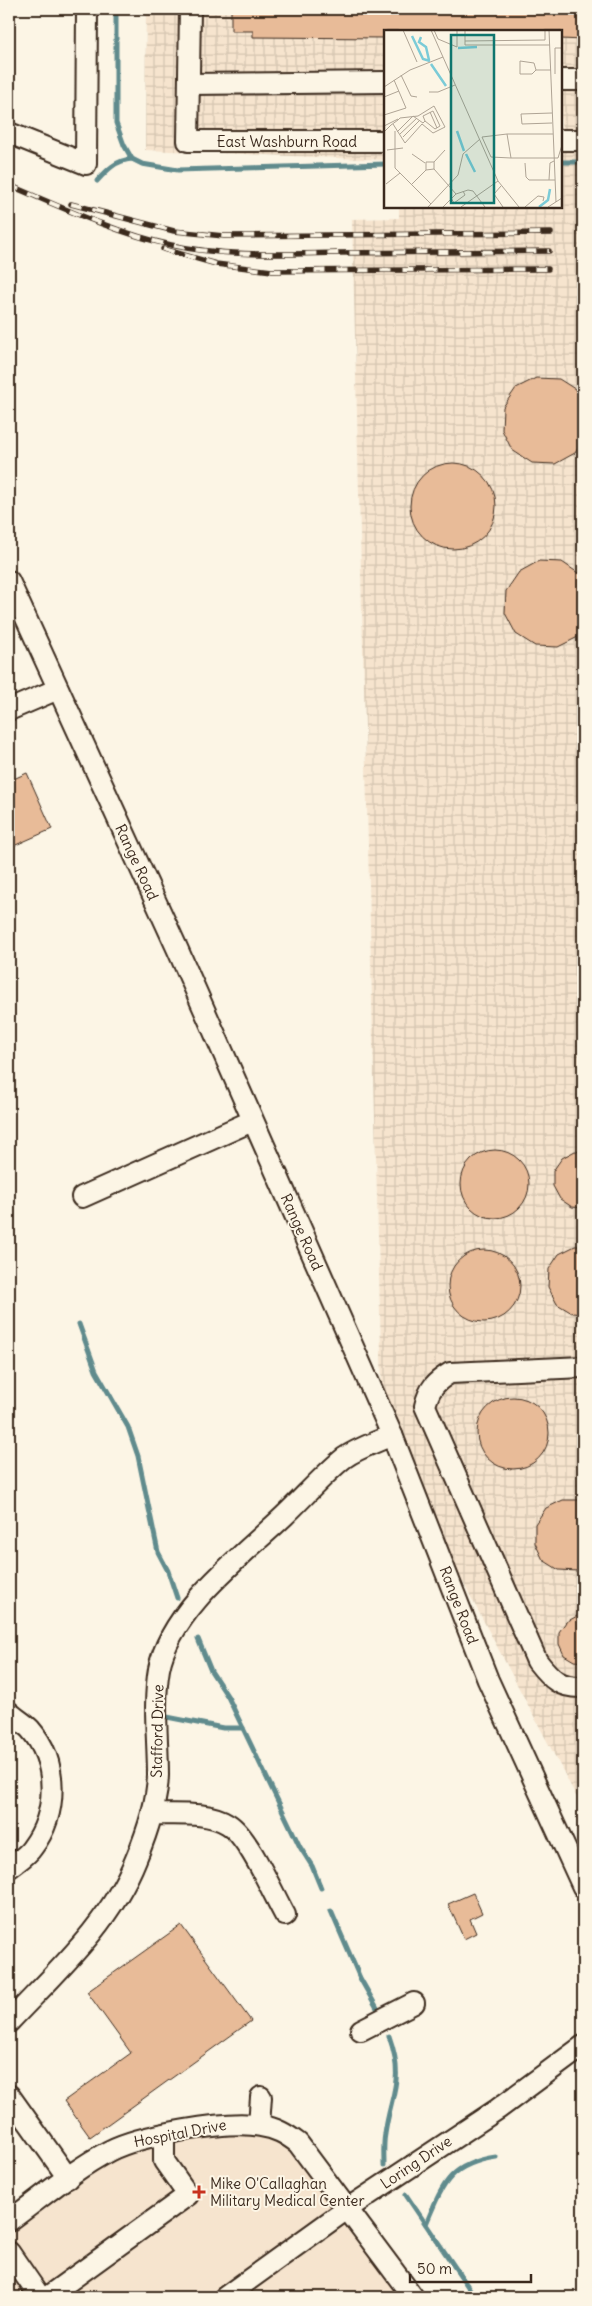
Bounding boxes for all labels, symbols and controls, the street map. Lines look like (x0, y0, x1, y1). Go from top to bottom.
inset map (384, 30, 562, 208)
street label: East Washburn Road (217, 132, 357, 151)
street label: Range Road (111, 821, 163, 903)
street label: Range Road (277, 1191, 327, 1273)
street label: Range Road (435, 1563, 483, 1647)
street label: Stafford Drive (147, 1684, 167, 1778)
street label: Hospital Drive (132, 2115, 228, 2151)
street label: Loring Drive (377, 2131, 455, 2193)
place label: Mike O'Callaghan Military Medical Center (210, 2174, 365, 2210)
marker: Mike O'Callaghan Military Medical Center (192, 2185, 206, 2199)
scale bar (410, 2251, 531, 2283)
text: 50 m (417, 2259, 452, 2278)

